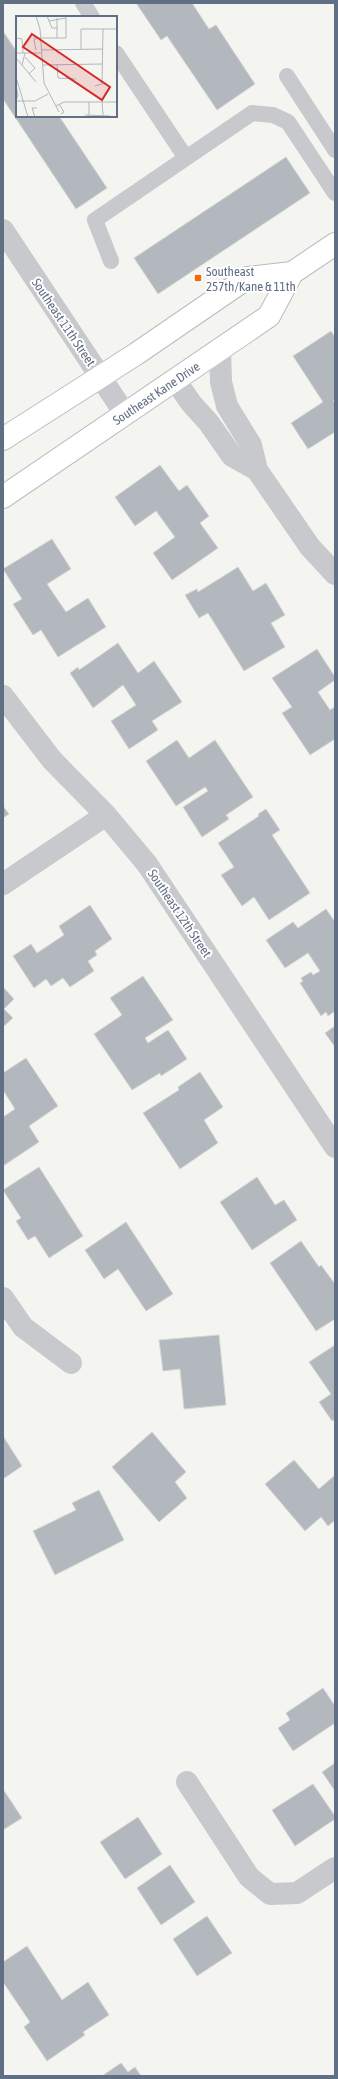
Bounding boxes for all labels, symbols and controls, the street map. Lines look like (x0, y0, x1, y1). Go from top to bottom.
inset map (16, 16, 117, 117)
place label: Southeast 257th/Kane & 11th (206, 264, 296, 294)
marker: Southeast 257th/Kane & 11th (193, 273, 203, 283)
street label: Southeast 11th Street (29, 276, 99, 369)
street label: Southeast Kane Drive (110, 359, 203, 428)
street label: Southeast 12th Street (145, 867, 215, 960)

